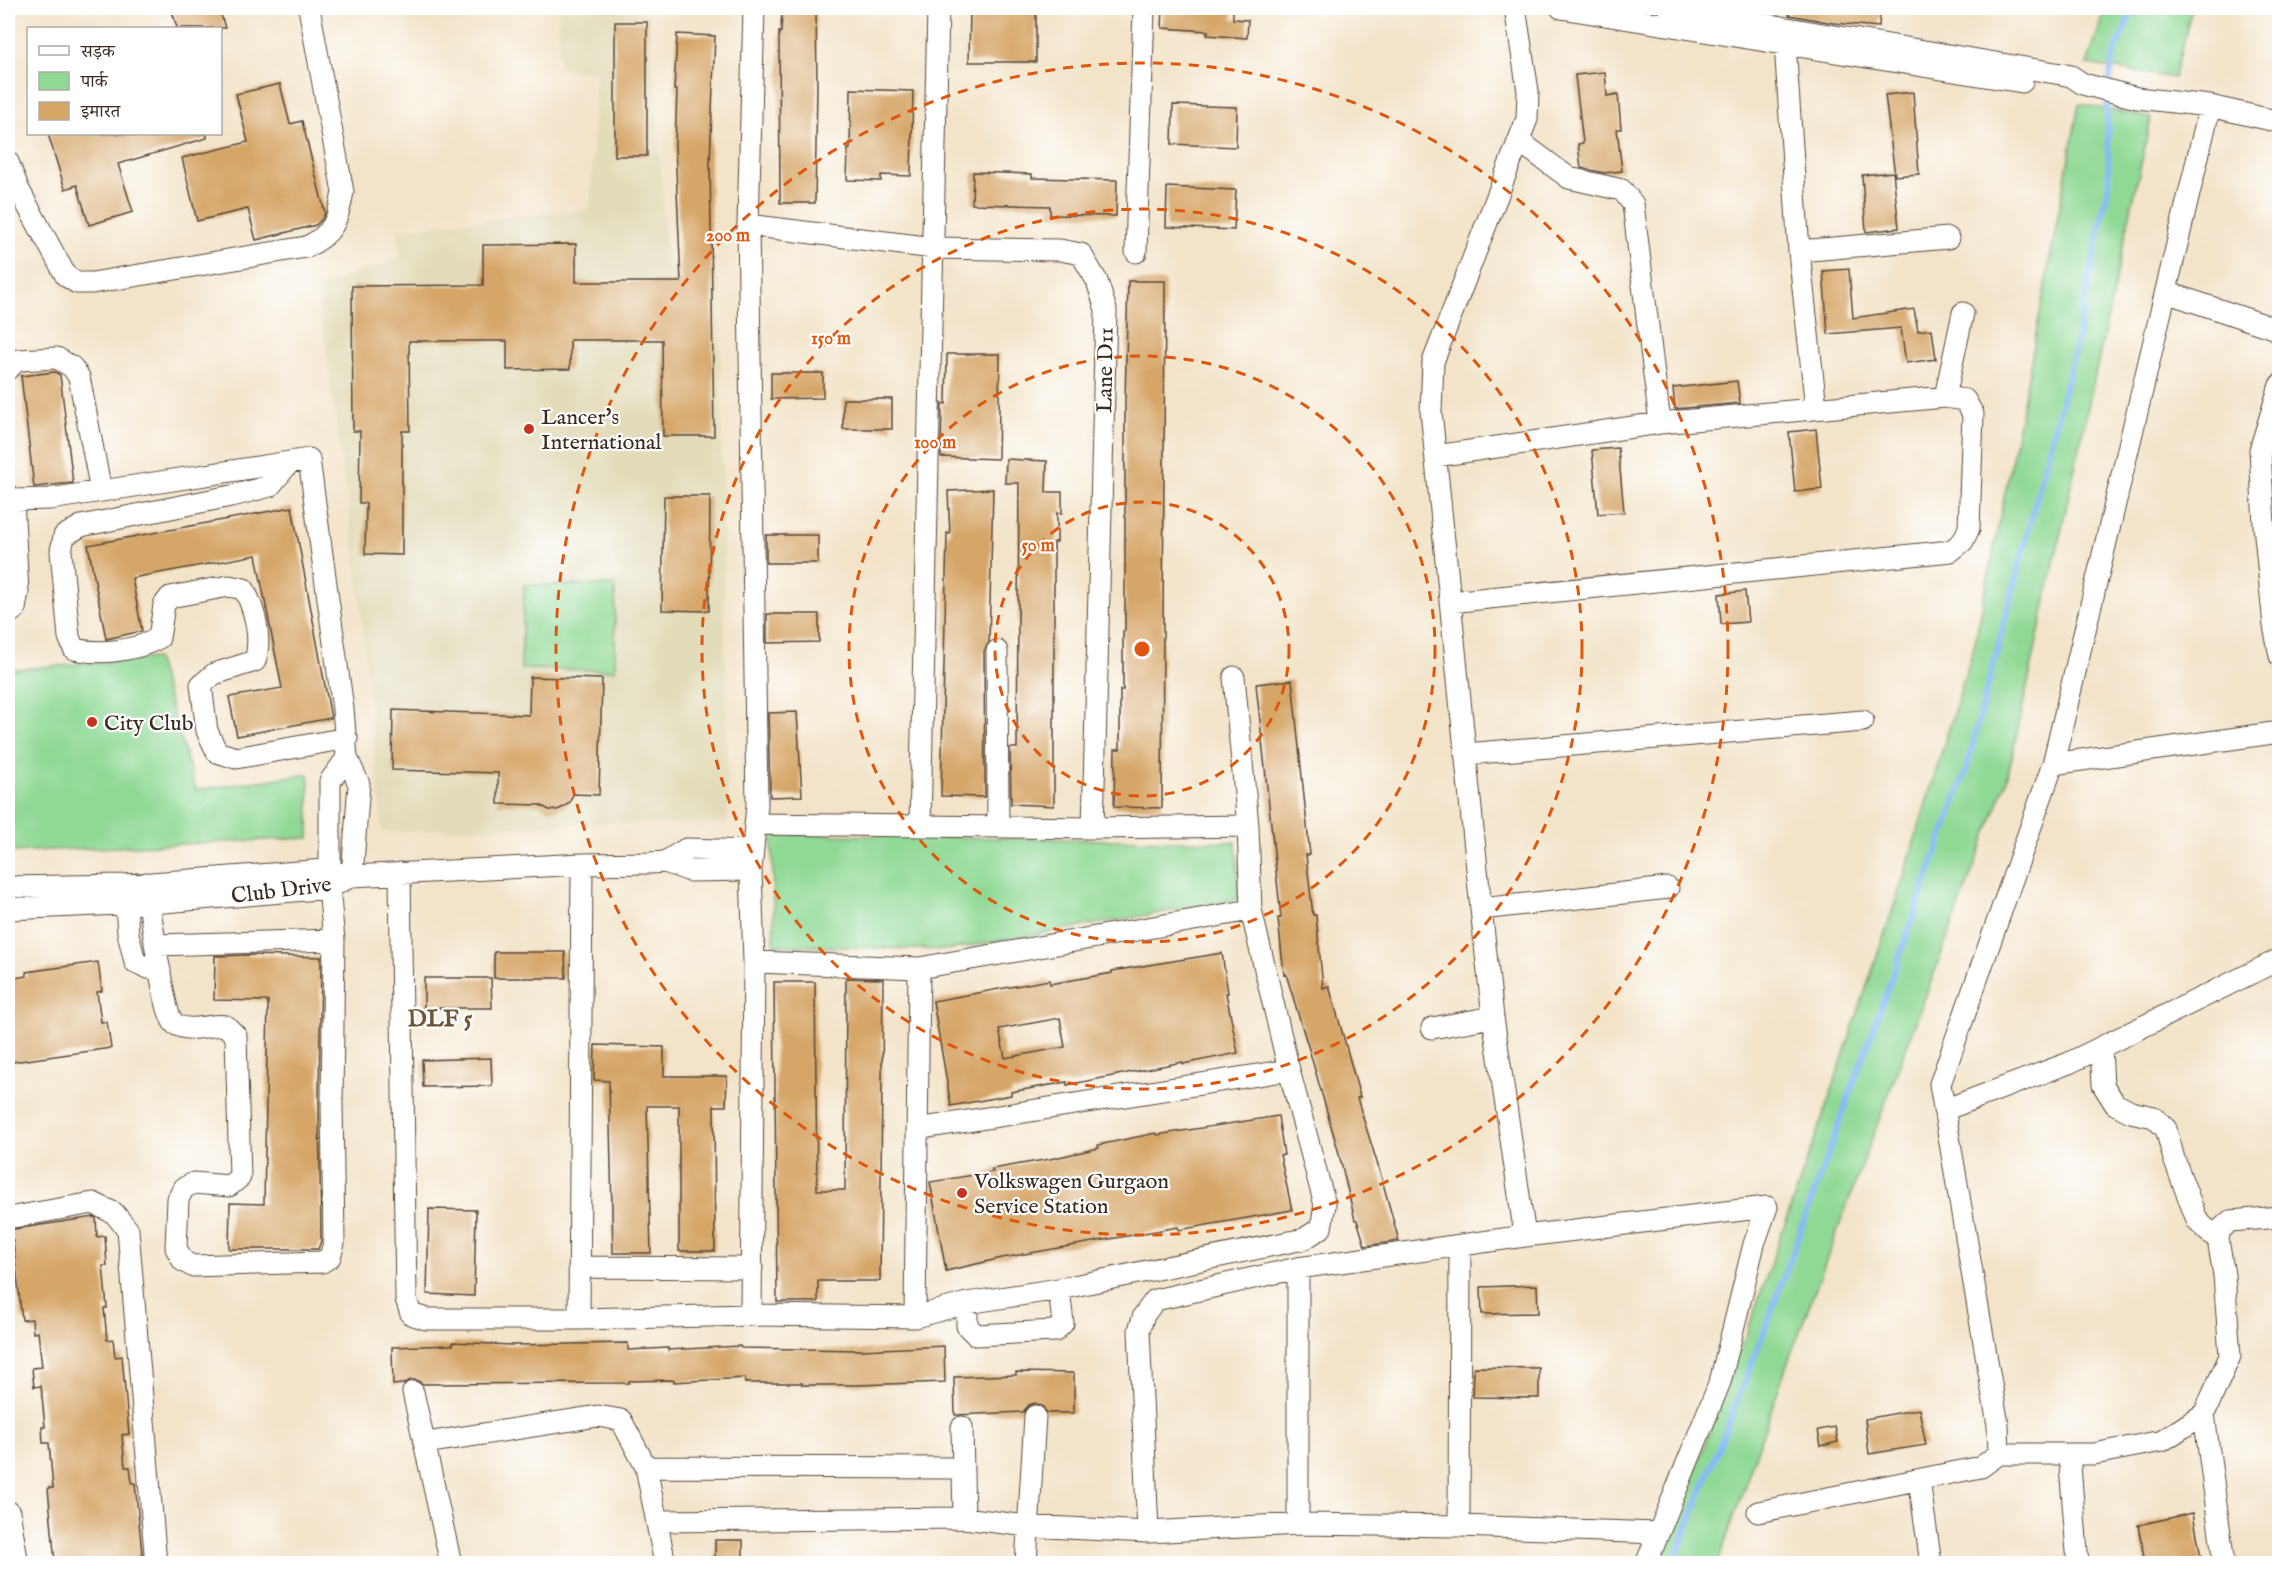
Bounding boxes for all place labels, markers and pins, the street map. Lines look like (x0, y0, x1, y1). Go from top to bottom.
place label: Lancer's International (541, 404, 661, 457)
marker: Lancer's International (522, 422, 536, 436)
centre of rings (1132, 639, 1152, 659)
place label: City Club (104, 710, 194, 738)
marker: City Club (85, 715, 99, 729)
place label: Volkswagen Gurgaon Service Station (973, 1168, 1169, 1221)
marker: Volkswagen Gurgaon Service Station (955, 1186, 969, 1200)

